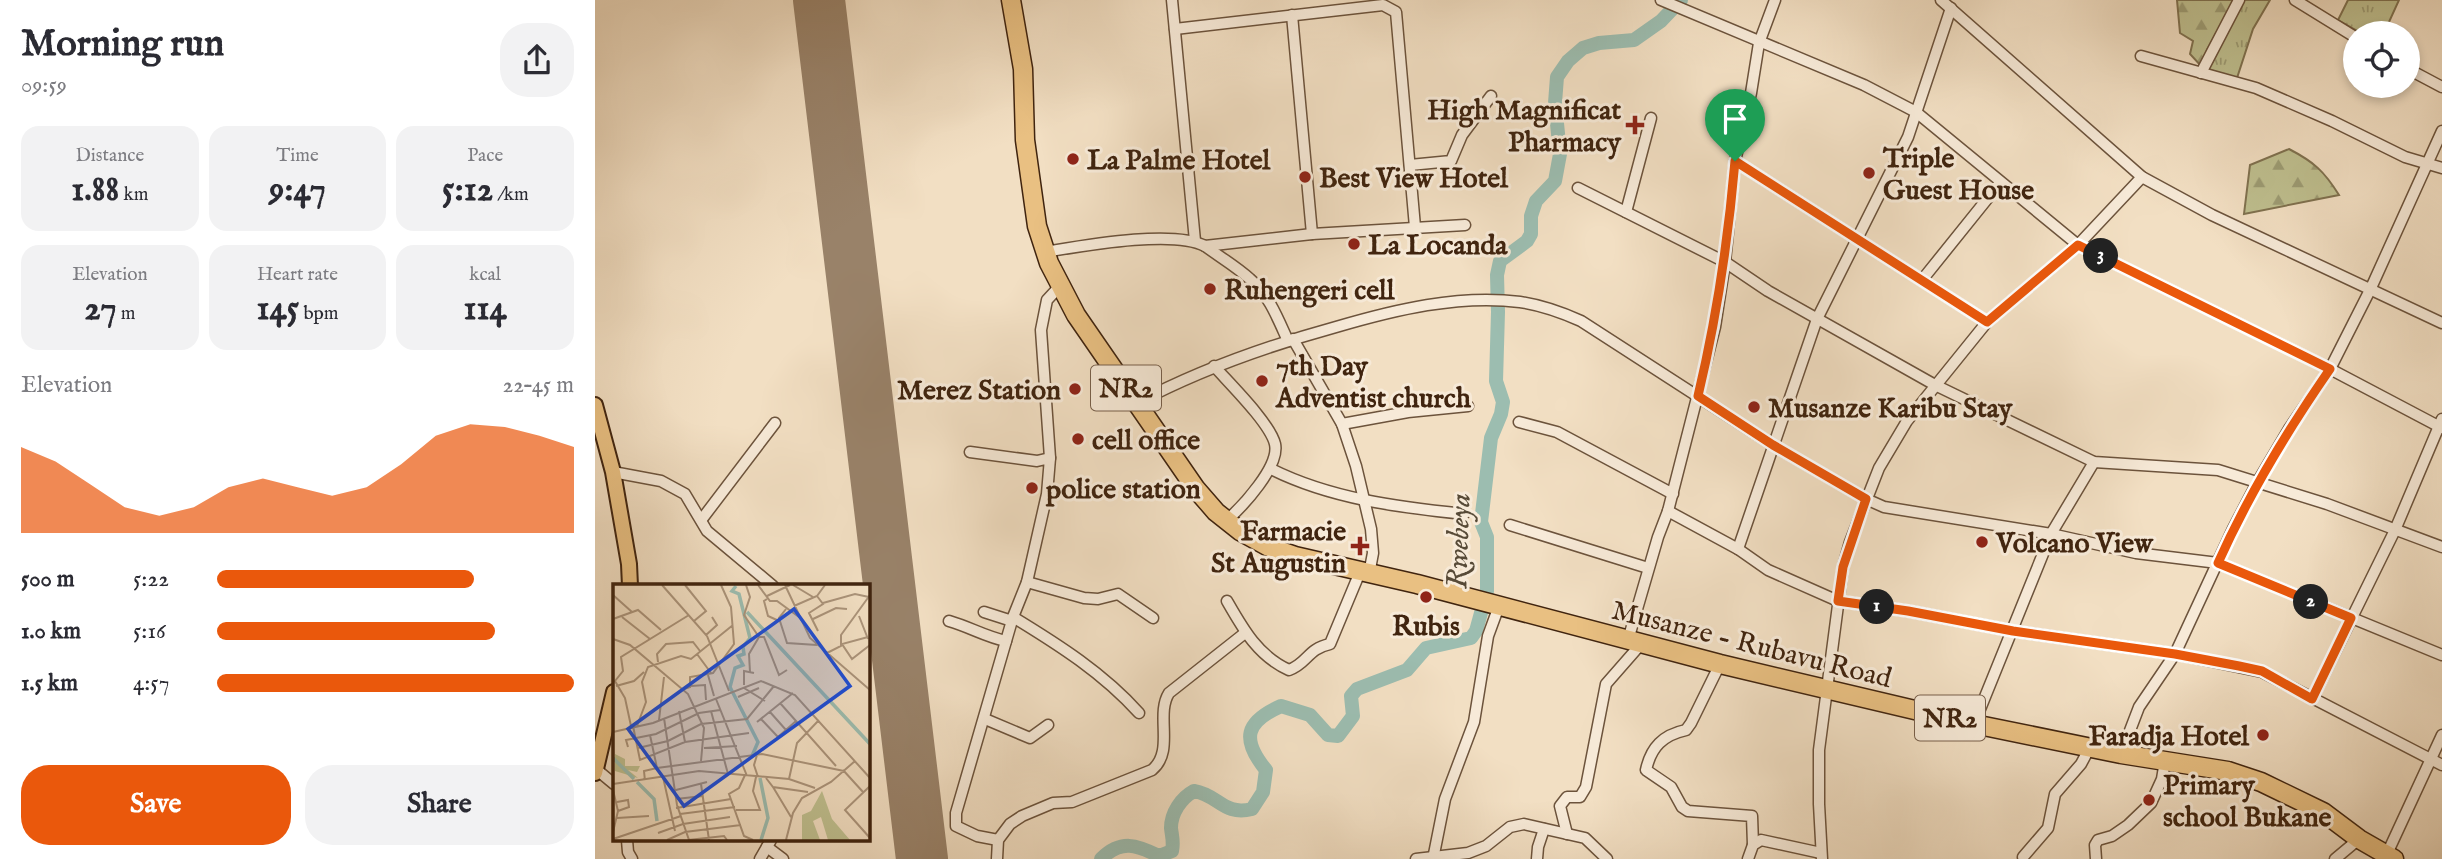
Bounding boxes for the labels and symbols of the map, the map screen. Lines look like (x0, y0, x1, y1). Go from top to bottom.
pin (1705, 89, 1765, 161)
place label: High Magnificat Pharmacy (1427, 94, 1622, 161)
marker: High Magnificat Pharmacy (1627, 117, 1643, 133)
place label: Triple Guest House (1882, 142, 2034, 209)
place label: La Palme Hotel (1087, 144, 1272, 179)
marker: La Palme Hotel (1065, 151, 1081, 167)
place label: Best View Hotel (1319, 162, 1509, 197)
marker: Triple Guest House (1861, 165, 1877, 181)
marker: Best View Hotel (1297, 169, 1313, 185)
place label: La Locanda (1368, 229, 1508, 264)
marker: La Locanda (1346, 236, 1362, 252)
pin: 3 (2083, 238, 2119, 274)
place label: Ruhengeri cell (1224, 274, 1396, 309)
marker: Ruhengeri cell (1202, 281, 1218, 297)
place label: 7th Day Adventist church (1275, 350, 1472, 417)
road number: NR2 (1091, 366, 1161, 410)
marker: 7th Day Adventist church (1254, 373, 1270, 389)
place label: Merez Station (897, 374, 1061, 409)
marker: Merez Station (1067, 381, 1083, 397)
place label: Musanze Karibu Stay (1768, 392, 2014, 427)
marker: Musanze Karibu Stay (1746, 399, 1762, 415)
place label: cell office (1092, 424, 1200, 459)
marker: cell office (1070, 431, 1086, 447)
place label: police station (1045, 473, 1201, 508)
marker: police station (1024, 480, 1040, 496)
water label: Rwebeya (1439, 493, 1481, 590)
place label: Farmacie St Augustin (1211, 515, 1346, 582)
place label: Volcano View (1995, 527, 2154, 562)
marker: Volcano View (1974, 534, 1990, 550)
marker: Farmacie St Augustin (1352, 538, 1368, 554)
inset map (613, 584, 870, 842)
pin: 2 (2293, 584, 2329, 620)
marker: Rubis (1418, 589, 1434, 605)
pin: 1 (1859, 590, 1895, 624)
street label: Musanze - Rubavu Road (1608, 594, 1895, 697)
place label: Rubis (1392, 610, 1460, 645)
road number: NR2 (1915, 696, 1985, 740)
place label: Faradja Hotel (2089, 720, 2250, 755)
marker: Faradja Hotel (2255, 727, 2271, 743)
place label: Primary school Bukane (2163, 769, 2332, 836)
marker: Primary school Bukane (2141, 792, 2157, 808)

